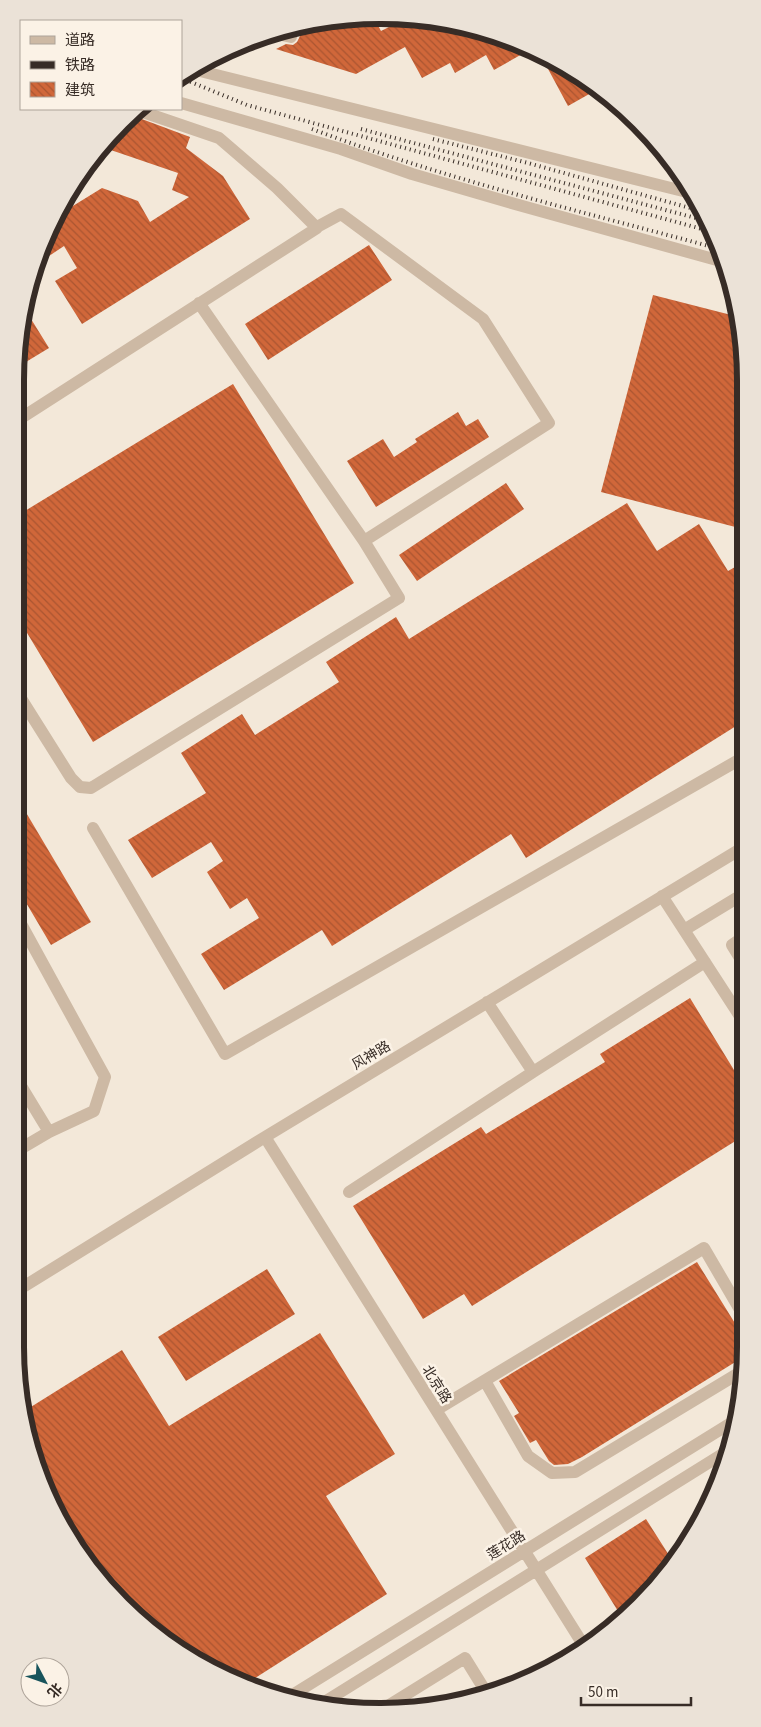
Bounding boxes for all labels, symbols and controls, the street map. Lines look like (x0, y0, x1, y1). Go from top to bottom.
legend (20, 20, 182, 110)
text: 道路 (65, 30, 95, 51)
text: 铁路 (65, 55, 95, 76)
text: 建筑 (65, 80, 95, 101)
street label: 风神路 (348, 1036, 395, 1075)
street label: 北京路 (417, 1361, 456, 1408)
street label: 莲花路 (483, 1526, 530, 1565)
north arrow (20, 1657, 70, 1707)
scale bar (581, 1674, 691, 1706)
text: 北 (42, 1678, 66, 1702)
text: 50 m (588, 1682, 618, 1703)

